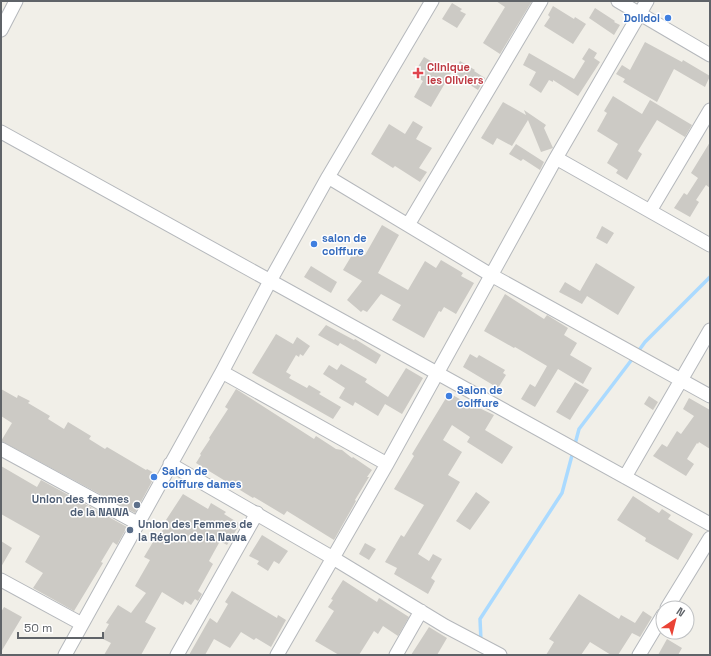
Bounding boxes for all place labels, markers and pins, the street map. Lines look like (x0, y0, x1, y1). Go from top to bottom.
place label: Dolidol (623, 11, 660, 25)
marker: Dolidol (663, 13, 673, 23)
place label: Clinique les Oliviers (427, 60, 484, 87)
marker: Clinique les Oliviers (412, 67, 424, 79)
place label: salon de coiffure (322, 231, 367, 258)
marker: salon de coiffure (309, 239, 319, 249)
place label: Salon de coiffure (457, 383, 503, 410)
marker: Salon de coiffure (444, 391, 454, 401)
place label: Salon de coiffure dames (162, 464, 242, 491)
marker: Salon de coiffure dames (149, 472, 159, 482)
place label: Union des femmes de la NAWA (32, 492, 129, 519)
marker: Union des femmes de la NAWA (132, 500, 142, 510)
place label: Union des Femmes de la Région de la Nawa (138, 517, 253, 544)
marker: Union des Femmes de la Région de la Nawa (125, 525, 135, 535)

